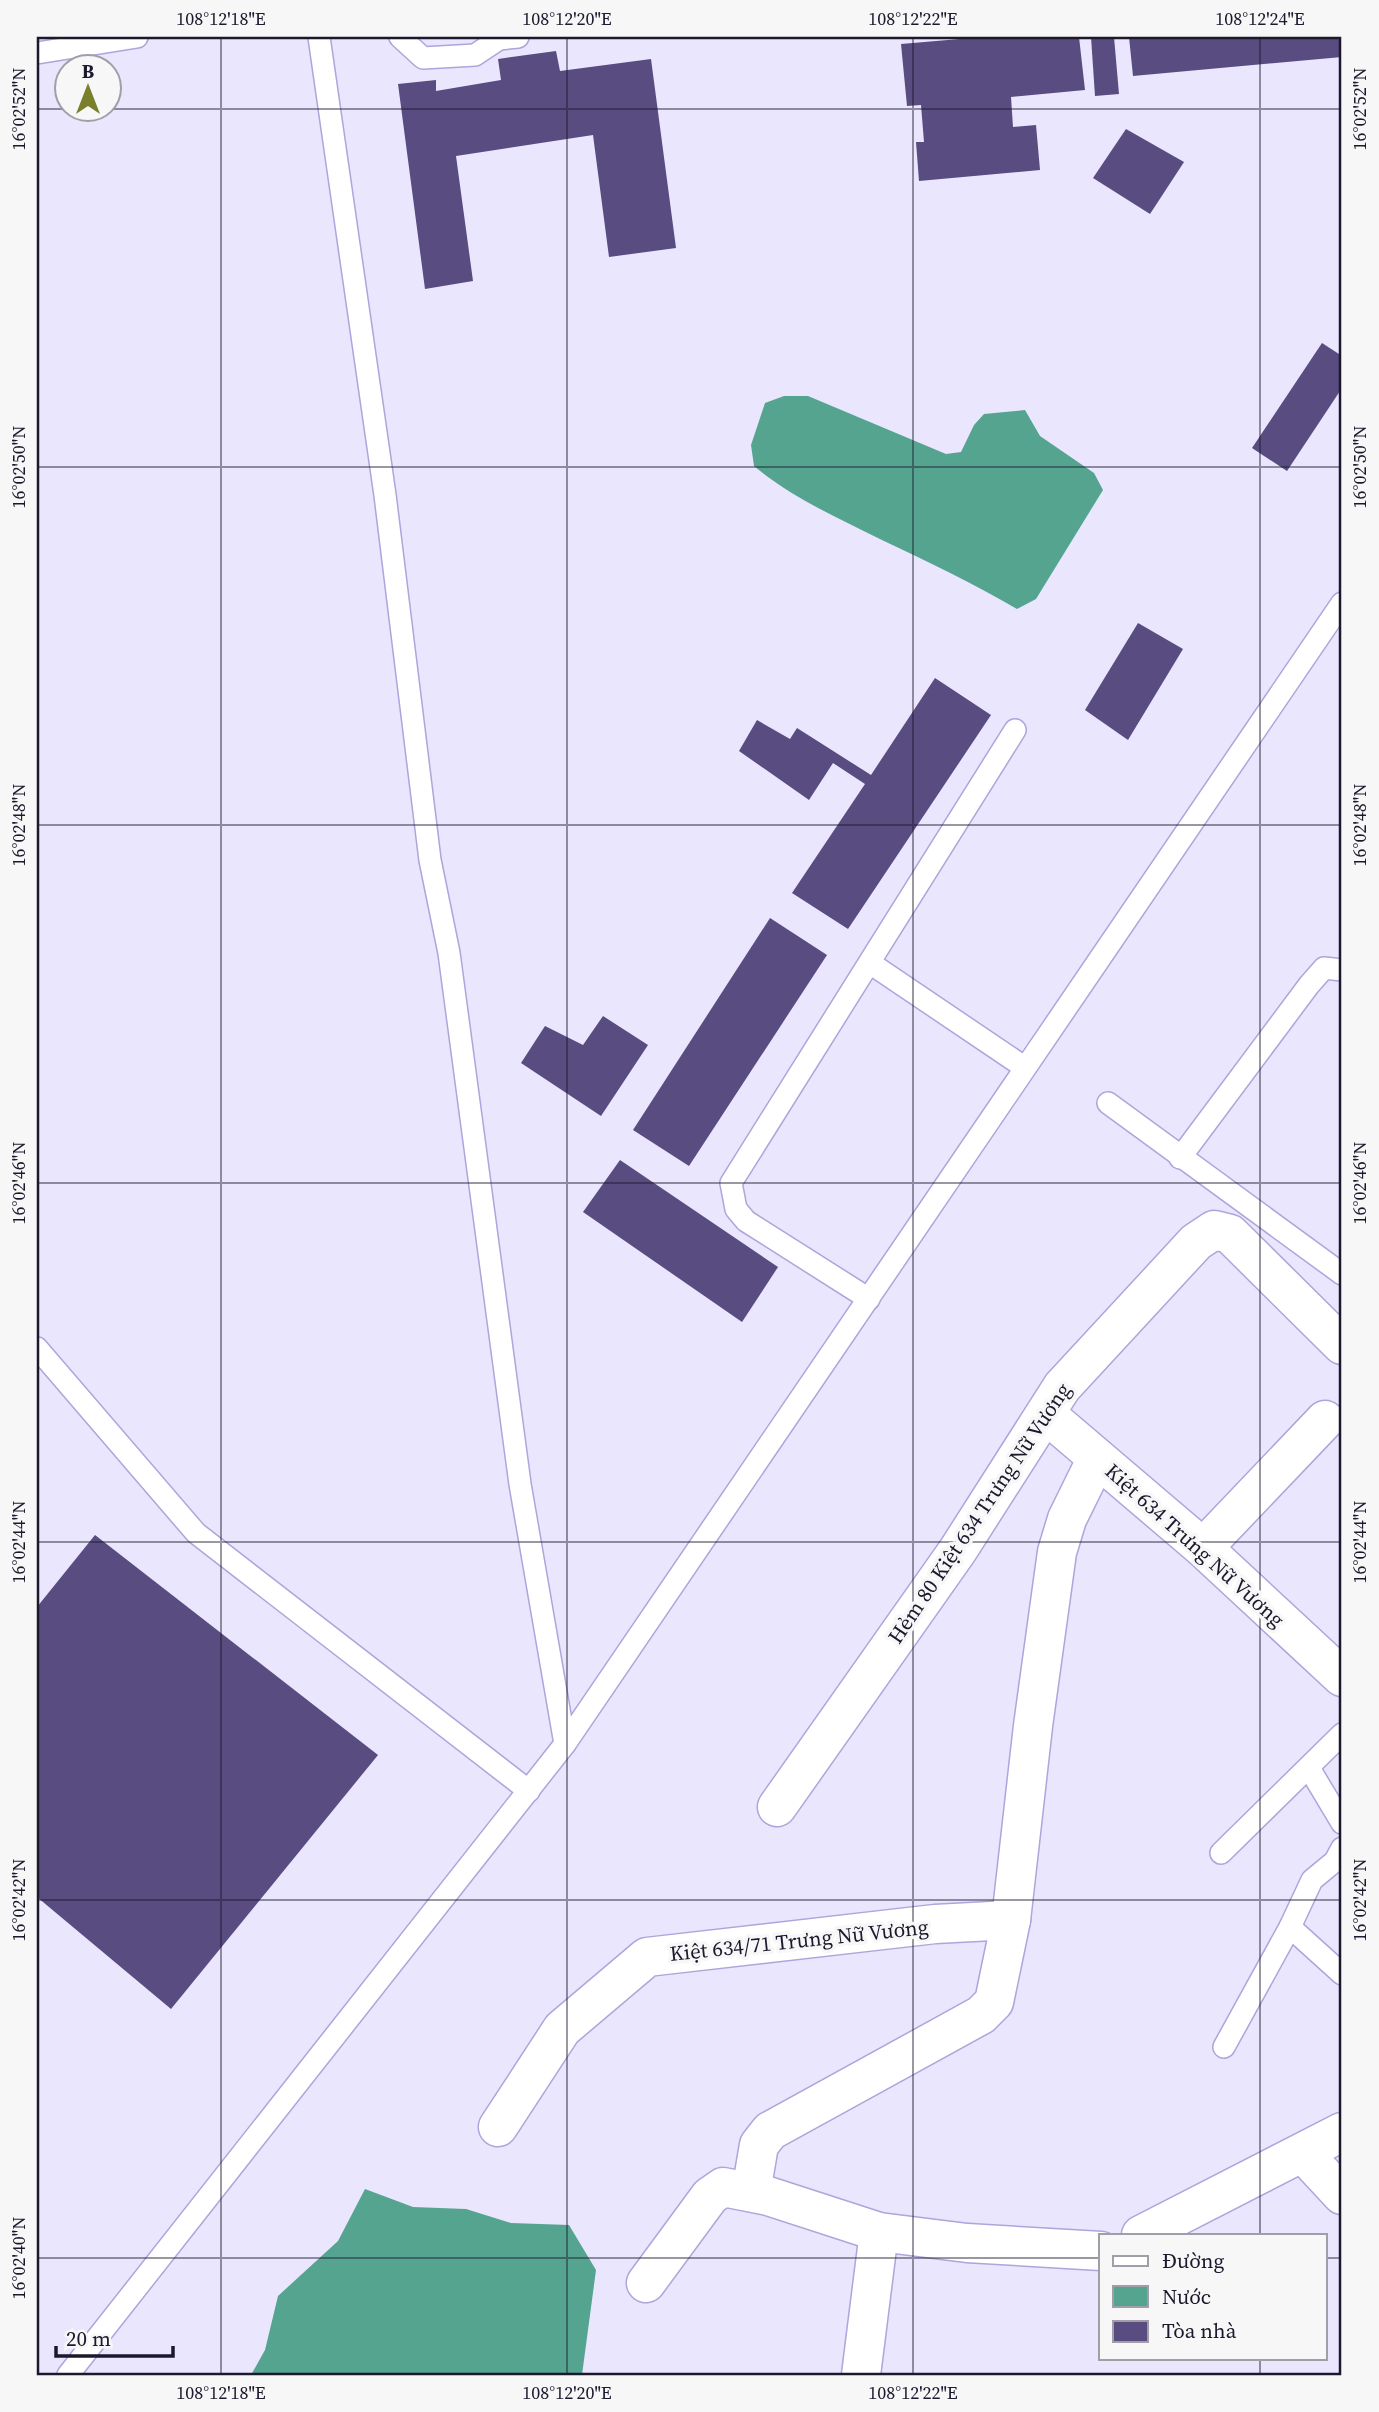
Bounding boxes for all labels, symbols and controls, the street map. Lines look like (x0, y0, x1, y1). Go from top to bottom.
text: 108°12'18"E (176, 6, 266, 31)
text: 108°12'20"E (522, 6, 612, 31)
text: 108°12'22"E (868, 6, 958, 31)
text: 108°12'24"E (1215, 6, 1305, 31)
north arrow (52, 52, 122, 122)
text: B (82, 58, 94, 84)
text: 16°02'52"N (6, 68, 31, 150)
text: 16°02'52"N (1347, 68, 1372, 150)
text: 16°02'50"N (6, 426, 31, 508)
text: 16°02'50"N (1347, 426, 1372, 508)
text: 16°02'48"N (6, 784, 31, 866)
text: 16°02'48"N (1347, 784, 1372, 866)
text: 16°02'46"N (6, 1142, 31, 1224)
text: 16°02'46"N (1347, 1142, 1372, 1224)
street label: Hẻm 80 Kiệt 634 Trưng Nữ Vương (881, 1377, 1077, 1649)
street label: Kiệt 634 Trưng Nữ Vương (1099, 1457, 1291, 1634)
text: 16°02'44"N (6, 1501, 31, 1583)
text: 16°02'44"N (1347, 1501, 1372, 1583)
text: 16°02'42"N (6, 1859, 31, 1941)
text: 16°02'42"N (1347, 1859, 1372, 1941)
street label: Kiệt 634/71 Trưng Nữ Vương (668, 1912, 930, 1968)
text: 16°02'40"N (6, 2217, 31, 2299)
legend (1099, 2234, 1326, 2360)
text: Đường (1162, 2246, 1224, 2275)
text: Nước (1162, 2282, 1211, 2311)
scale bar (56, 2314, 173, 2358)
text: Tòa nhà (1162, 2316, 1237, 2345)
text: 20 m (66, 2324, 111, 2353)
text: 108°12'18"E (176, 2380, 266, 2405)
text: 108°12'20"E (522, 2380, 612, 2405)
text: 108°12'22"E (868, 2380, 958, 2405)

